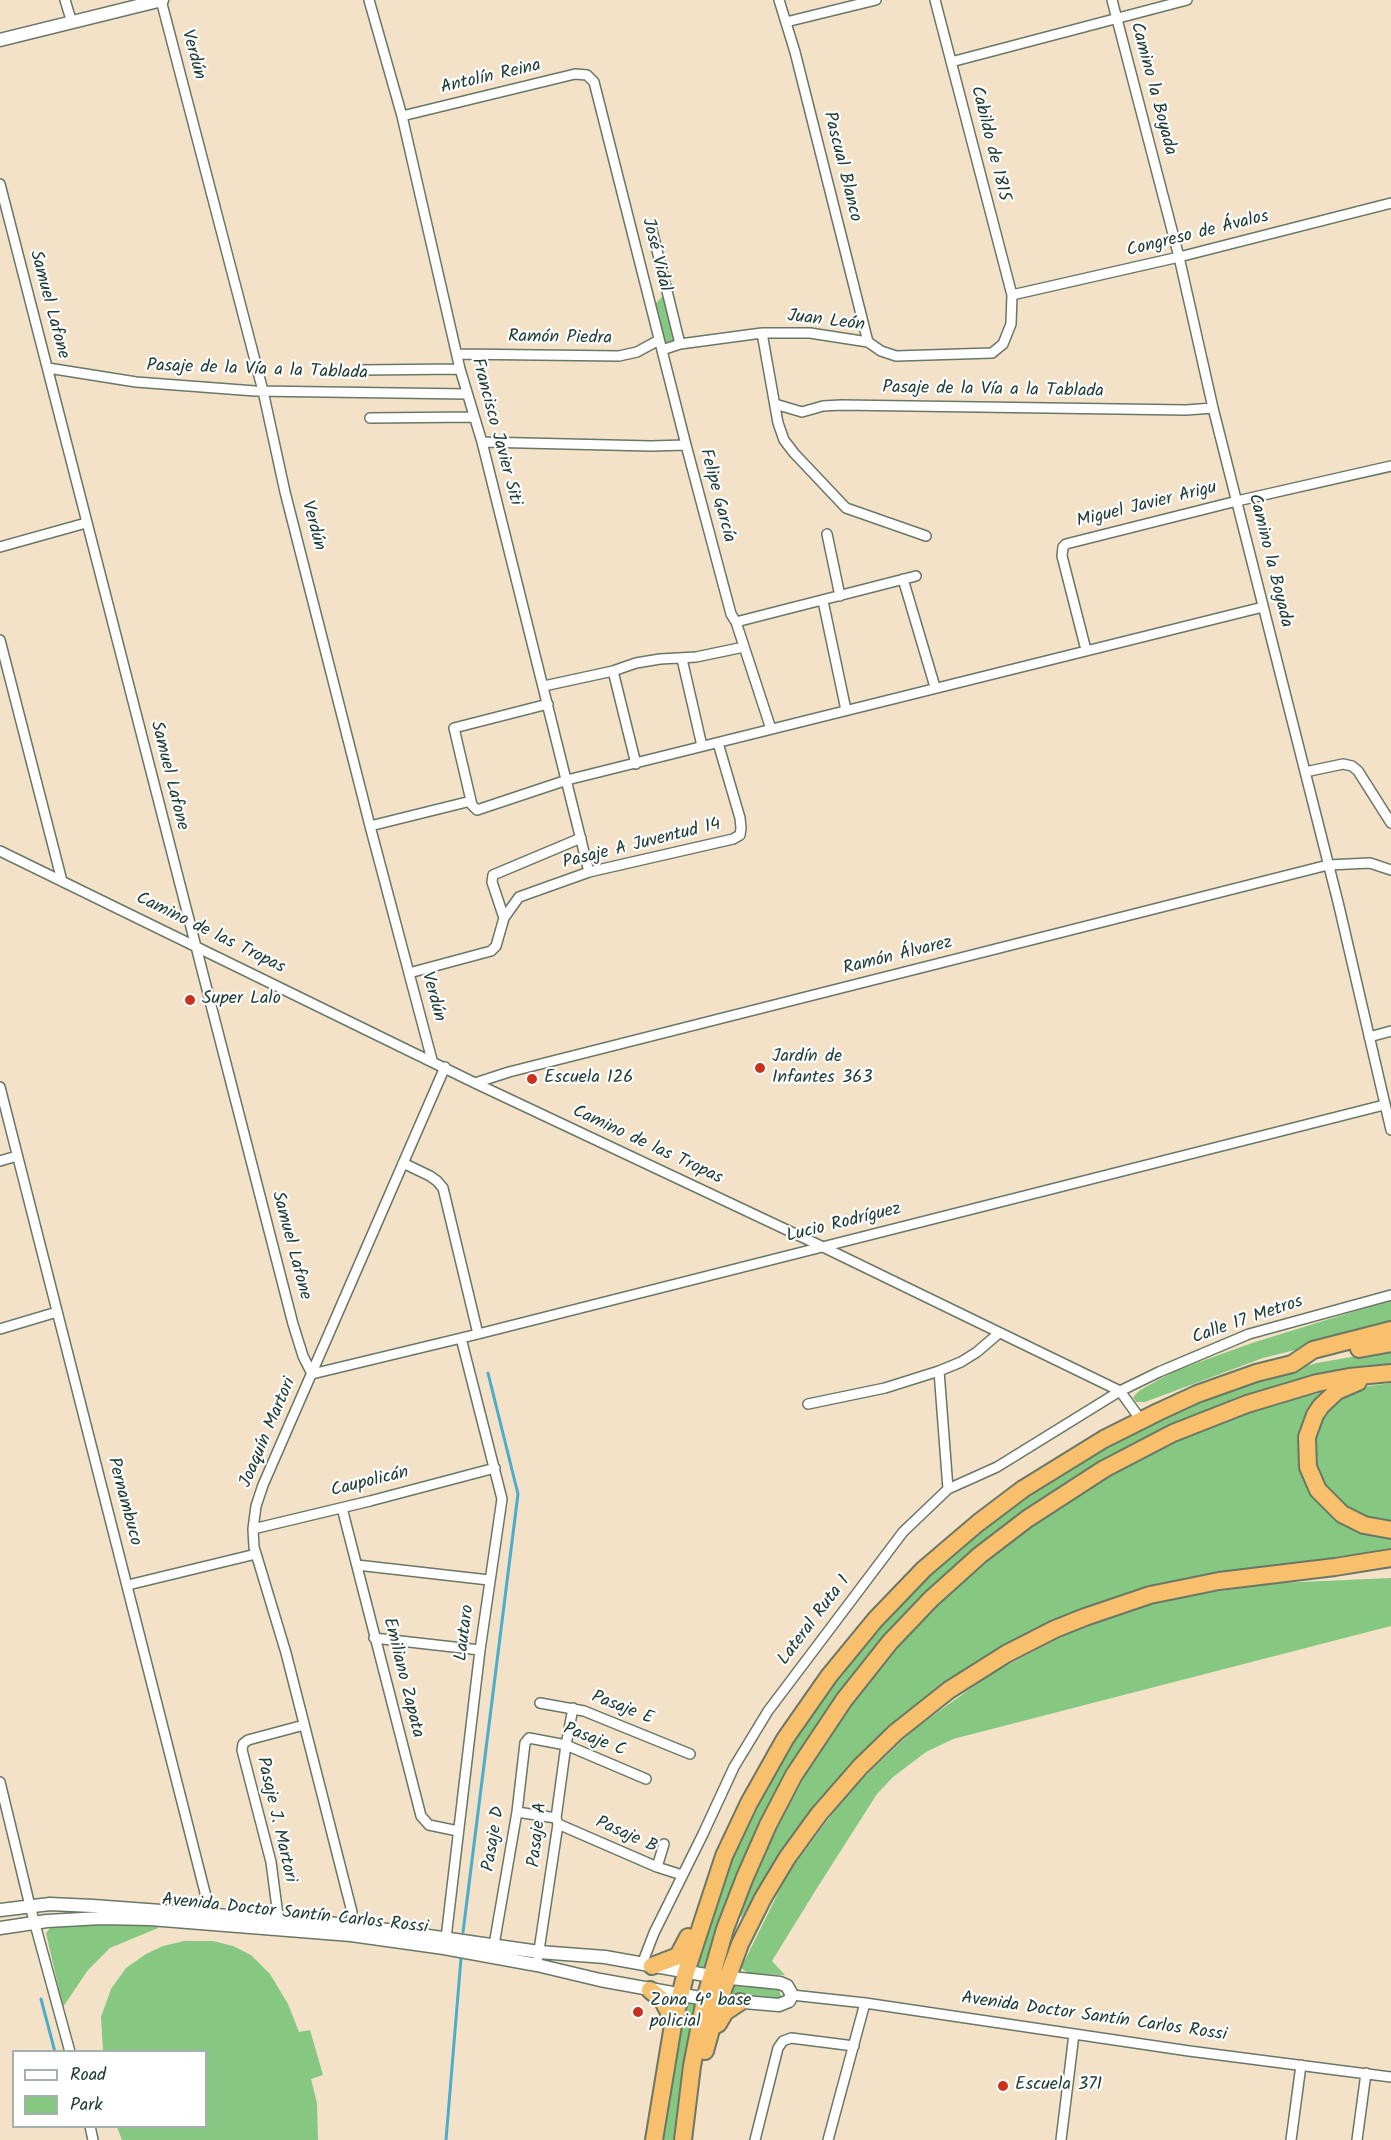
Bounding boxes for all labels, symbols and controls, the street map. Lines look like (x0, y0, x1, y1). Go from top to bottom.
street label: Camino la Boyada (1124, 20, 1180, 158)
street label: Verdún (175, 28, 209, 82)
street label: Antolín Reina (439, 56, 543, 100)
street label: Cabildo de 1815 (964, 84, 1014, 204)
street label: Pascual Blanco (817, 110, 865, 224)
street label: Congreso de Ávalos (1125, 207, 1271, 263)
street label: José Vidal (635, 216, 675, 294)
street label: Samuel Lafone (23, 248, 73, 362)
street label: Juan León (786, 307, 866, 337)
street label: Ramón Piedra (508, 327, 612, 351)
street label: Pasaje de la Vía a la Tablada (146, 356, 368, 386)
street label: Francisco Javier Siti (465, 356, 525, 508)
street label: Pasaje de la Vía a la Tablada (882, 378, 1104, 404)
street label: Felipe García (693, 447, 739, 545)
street label: Miguel Javier Arigu (1075, 478, 1219, 534)
street label: Camino la Boyada (1242, 492, 1296, 630)
street label: Verdún (295, 499, 329, 553)
street label: Samuel Lafone (144, 719, 192, 833)
street label: Pasaje A Juventud 14 (561, 815, 723, 875)
street label: Camino de las Tropas (132, 889, 288, 979)
street label: Ramón Álvarez (841, 933, 955, 981)
street label: Verdún (415, 970, 449, 1024)
place label: Super Lalo (202, 989, 281, 1011)
marker: Super Lalo (183, 993, 197, 1007)
place label: Jardín de Infantes 363 (772, 1047, 872, 1090)
marker: Jardín de Infantes 363 (753, 1061, 767, 1075)
place label: Escuela 126 (544, 1068, 633, 1090)
marker: Escuela 126 (525, 1072, 539, 1086)
street label: Camino de las Tropas (568, 1102, 726, 1190)
street label: Samuel Lafone (265, 1189, 315, 1303)
street label: Lucio Rodríguez (784, 1199, 904, 1249)
street label: Calle 17 Metros (1190, 1292, 1306, 1350)
street label: Joaquín Martori (236, 1375, 302, 1491)
street label: Pernambuco (101, 1456, 145, 1548)
street label: Caupolicán (329, 1463, 411, 1503)
street label: Lateral Ruta 1 (774, 1572, 856, 1670)
street label: Lautaro (452, 1604, 480, 1662)
street label: Emiliano Zapata (377, 1616, 427, 1740)
street label: Pasaje E (588, 1687, 656, 1731)
street label: Pasaje C (560, 1719, 628, 1763)
street label: Pasaje J. Martori (250, 1755, 300, 1885)
street label: Pasaje A (525, 1801, 553, 1869)
street label: Pasaje D (479, 1805, 511, 1873)
street label: Pasaje B (592, 1813, 660, 1859)
street label: Avenida Doctor Santín Carlos Rossi (161, 1890, 429, 1940)
street label: Avenida Doctor Santín Carlos Rossi (960, 1989, 1228, 2047)
place label: Zona 4° base policial (650, 1991, 751, 2034)
marker: Zona 4° base policial (631, 2005, 645, 2019)
legend (12, 2050, 207, 2128)
text: Road (70, 2061, 106, 2090)
place label: Escuela 371 (1015, 2075, 1102, 2097)
marker: Escuela 371 (996, 2079, 1010, 2093)
text: Park (70, 2091, 103, 2120)

